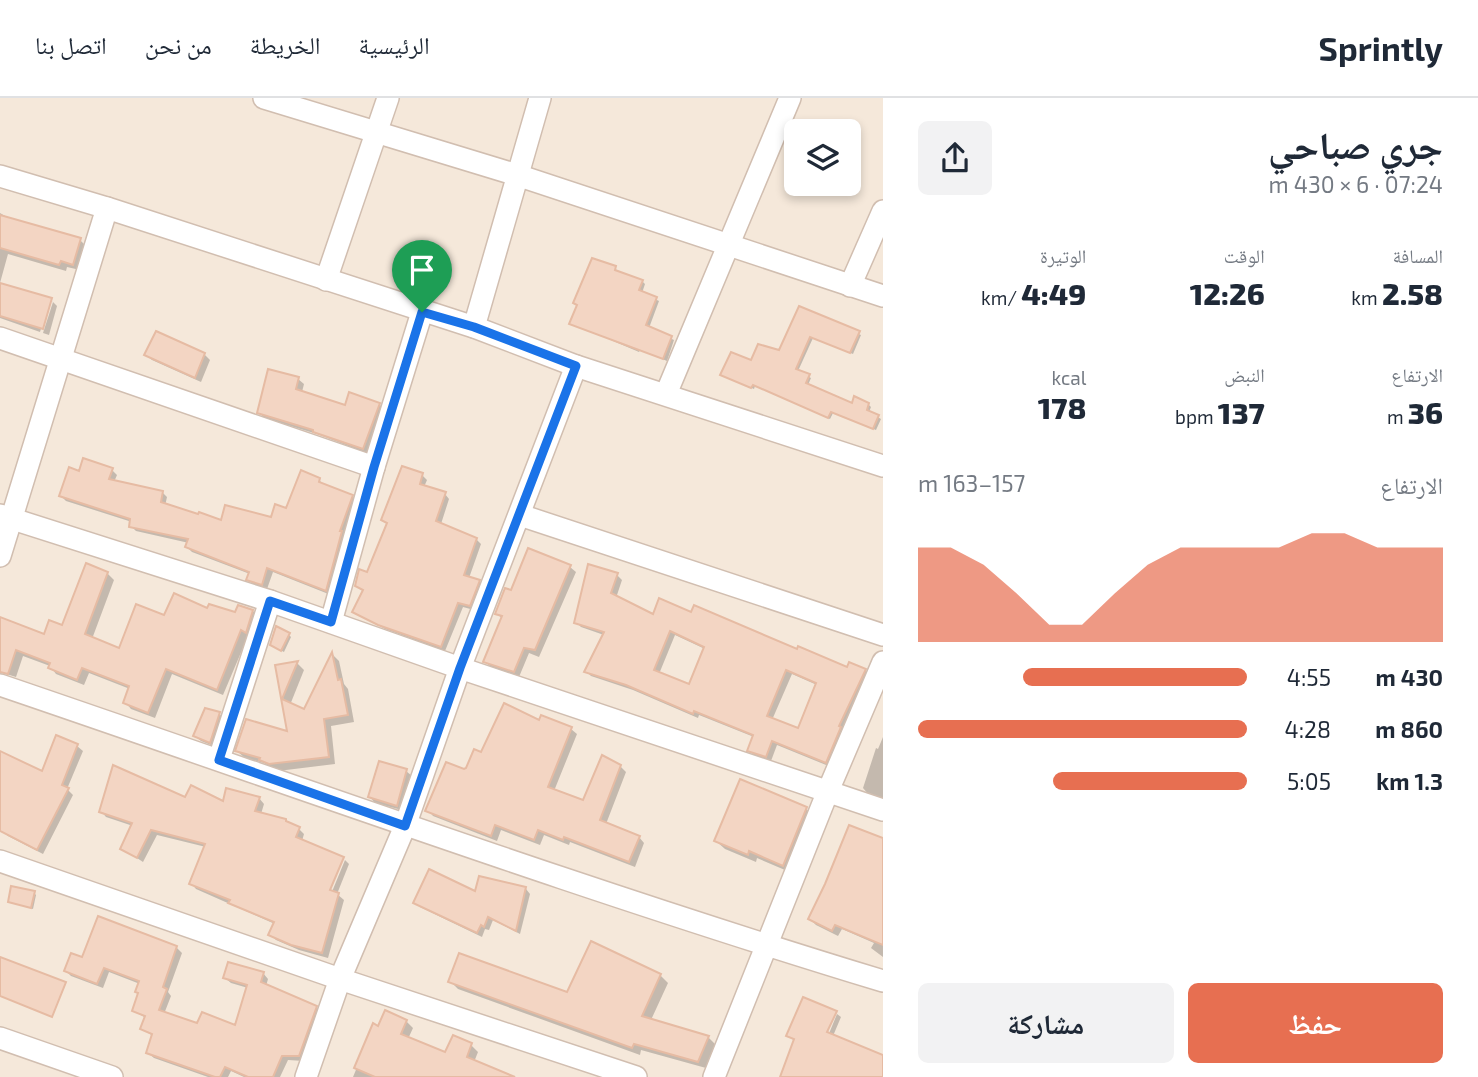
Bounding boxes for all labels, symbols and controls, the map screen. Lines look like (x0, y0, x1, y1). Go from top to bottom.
text: Sprintly (1319, 28, 1443, 68)
text: اتصل بنا (35, 30, 107, 59)
text: من نحن (145, 30, 212, 59)
text: الخريطة (250, 30, 320, 59)
text: الرئيسية (358, 30, 430, 59)
map controls (784, 119, 861, 196)
button: layers (784, 119, 861, 196)
button: share (918, 121, 992, 195)
text: جري صباحي (1268, 121, 1443, 167)
text: 07:24 · 6 × 430 m (1269, 170, 1443, 198)
pin (392, 240, 452, 312)
text: الوتيرة (1040, 244, 1086, 267)
text: الوقت (1224, 244, 1265, 267)
text: المسافة (1393, 244, 1443, 267)
icon: arrive (403, 251, 441, 289)
text: 4:49 (1021, 275, 1086, 311)
text: 12:26 (1190, 275, 1265, 311)
text: 2.58 (1382, 275, 1443, 311)
text: /km (981, 286, 1021, 309)
text: km (1351, 286, 1382, 309)
text: النبض (1224, 363, 1265, 386)
text: الارتفاع (1391, 363, 1443, 386)
text: kcal (1052, 366, 1086, 389)
text: 178 (1038, 389, 1086, 425)
text: 137 (1218, 394, 1265, 430)
text: 36 (1408, 394, 1443, 430)
text: bpm (1175, 405, 1218, 428)
text: m (1387, 405, 1408, 428)
text: 157–163 m (918, 469, 1025, 497)
text: الارتفاع (1380, 471, 1443, 499)
text: 4:55 (1287, 663, 1331, 691)
text: 430 m (1376, 663, 1443, 691)
text: 4:28 (1285, 715, 1331, 743)
text: 860 m (1375, 715, 1443, 743)
text: 5:05 (1287, 767, 1331, 795)
text: 1.3 km (1376, 767, 1443, 795)
button: مشاركة (918, 983, 1174, 1063)
button: حفظ (1188, 983, 1443, 1063)

